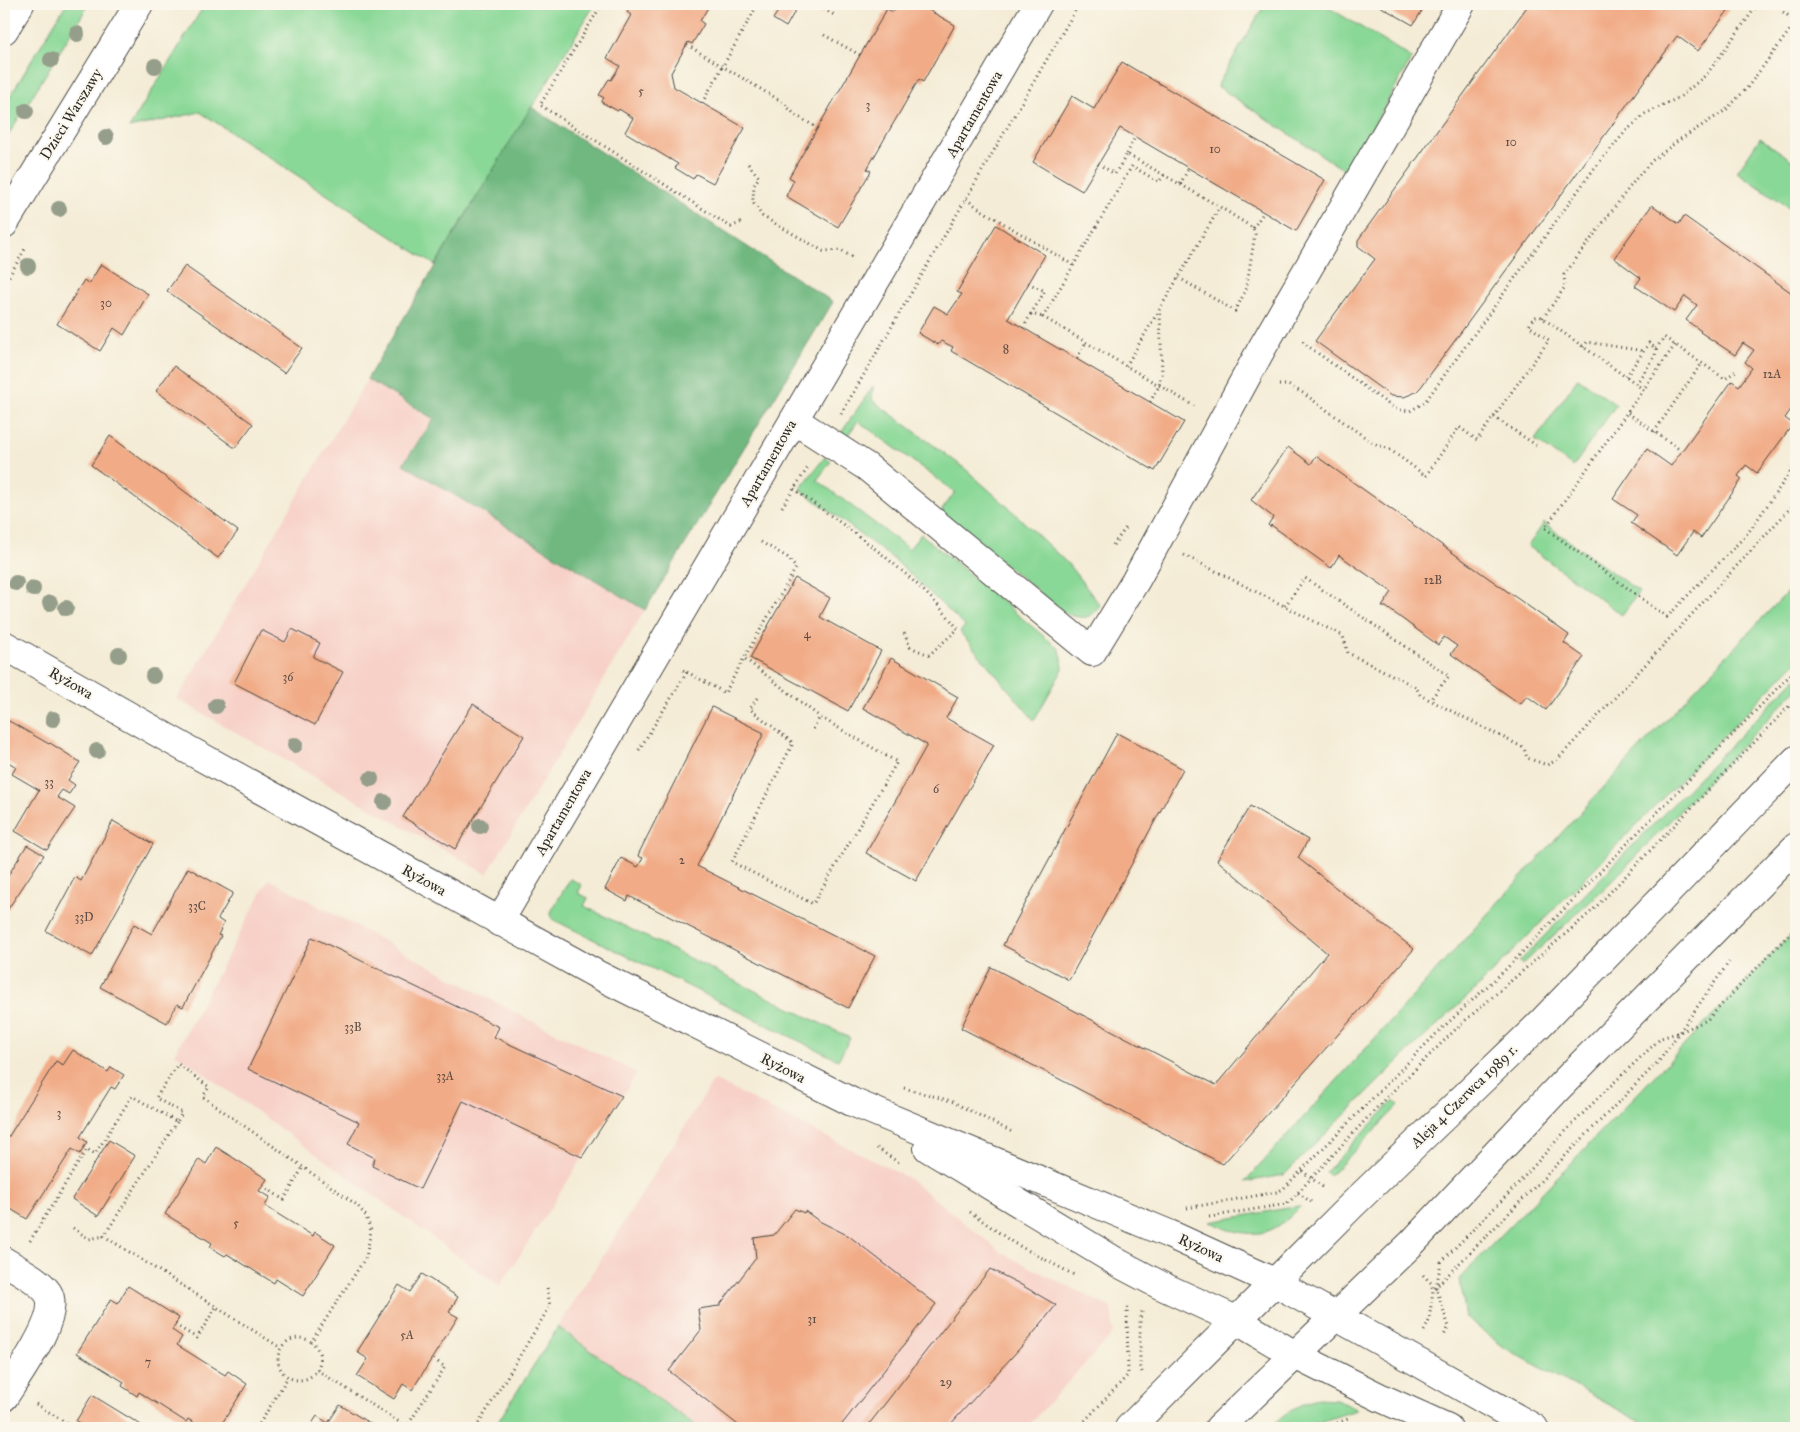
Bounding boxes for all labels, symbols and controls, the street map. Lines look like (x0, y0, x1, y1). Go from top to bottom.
street label: Dzieci Warszawy (36, 64, 107, 163)
street label: Apartamentowa (941, 67, 1006, 161)
house number: 5 (638, 84, 644, 98)
house number: 3 (866, 98, 871, 112)
house number: 10 (1505, 135, 1517, 149)
house number: 10 (1209, 142, 1221, 156)
house number: 30 (100, 296, 112, 310)
house number: 8 (1003, 342, 1009, 356)
house number: 12A (1763, 367, 1781, 381)
street label: Apartamentowa (735, 416, 800, 510)
house number: 12B (1424, 573, 1442, 587)
house number: 4 (804, 627, 811, 641)
street label: Ryżowa (46, 663, 97, 703)
house number: 36 (283, 670, 294, 684)
street label: Apartamentowa (530, 765, 595, 859)
house number: 33 (44, 775, 54, 789)
house number: 6 (933, 782, 940, 796)
house number: 2 (679, 853, 685, 867)
street label: Ryżowa (399, 861, 450, 900)
house number: 33C (188, 899, 206, 913)
house number: 33D (74, 910, 94, 924)
house number: 33B (344, 1020, 362, 1034)
street label: Aleja 4 Czerwca 1989 r. (1406, 1040, 1521, 1152)
street label: Ryżowa (758, 1049, 809, 1087)
house number: 33A (436, 1069, 454, 1083)
house number: 3 (57, 1106, 62, 1120)
house number: 5 (233, 1216, 239, 1230)
street label: Ryżowa (1175, 1230, 1227, 1267)
house number: 31 (807, 1312, 817, 1326)
house number: 5A (400, 1328, 414, 1342)
house number: 7 (145, 1355, 151, 1369)
house number: 29 (940, 1375, 952, 1389)

